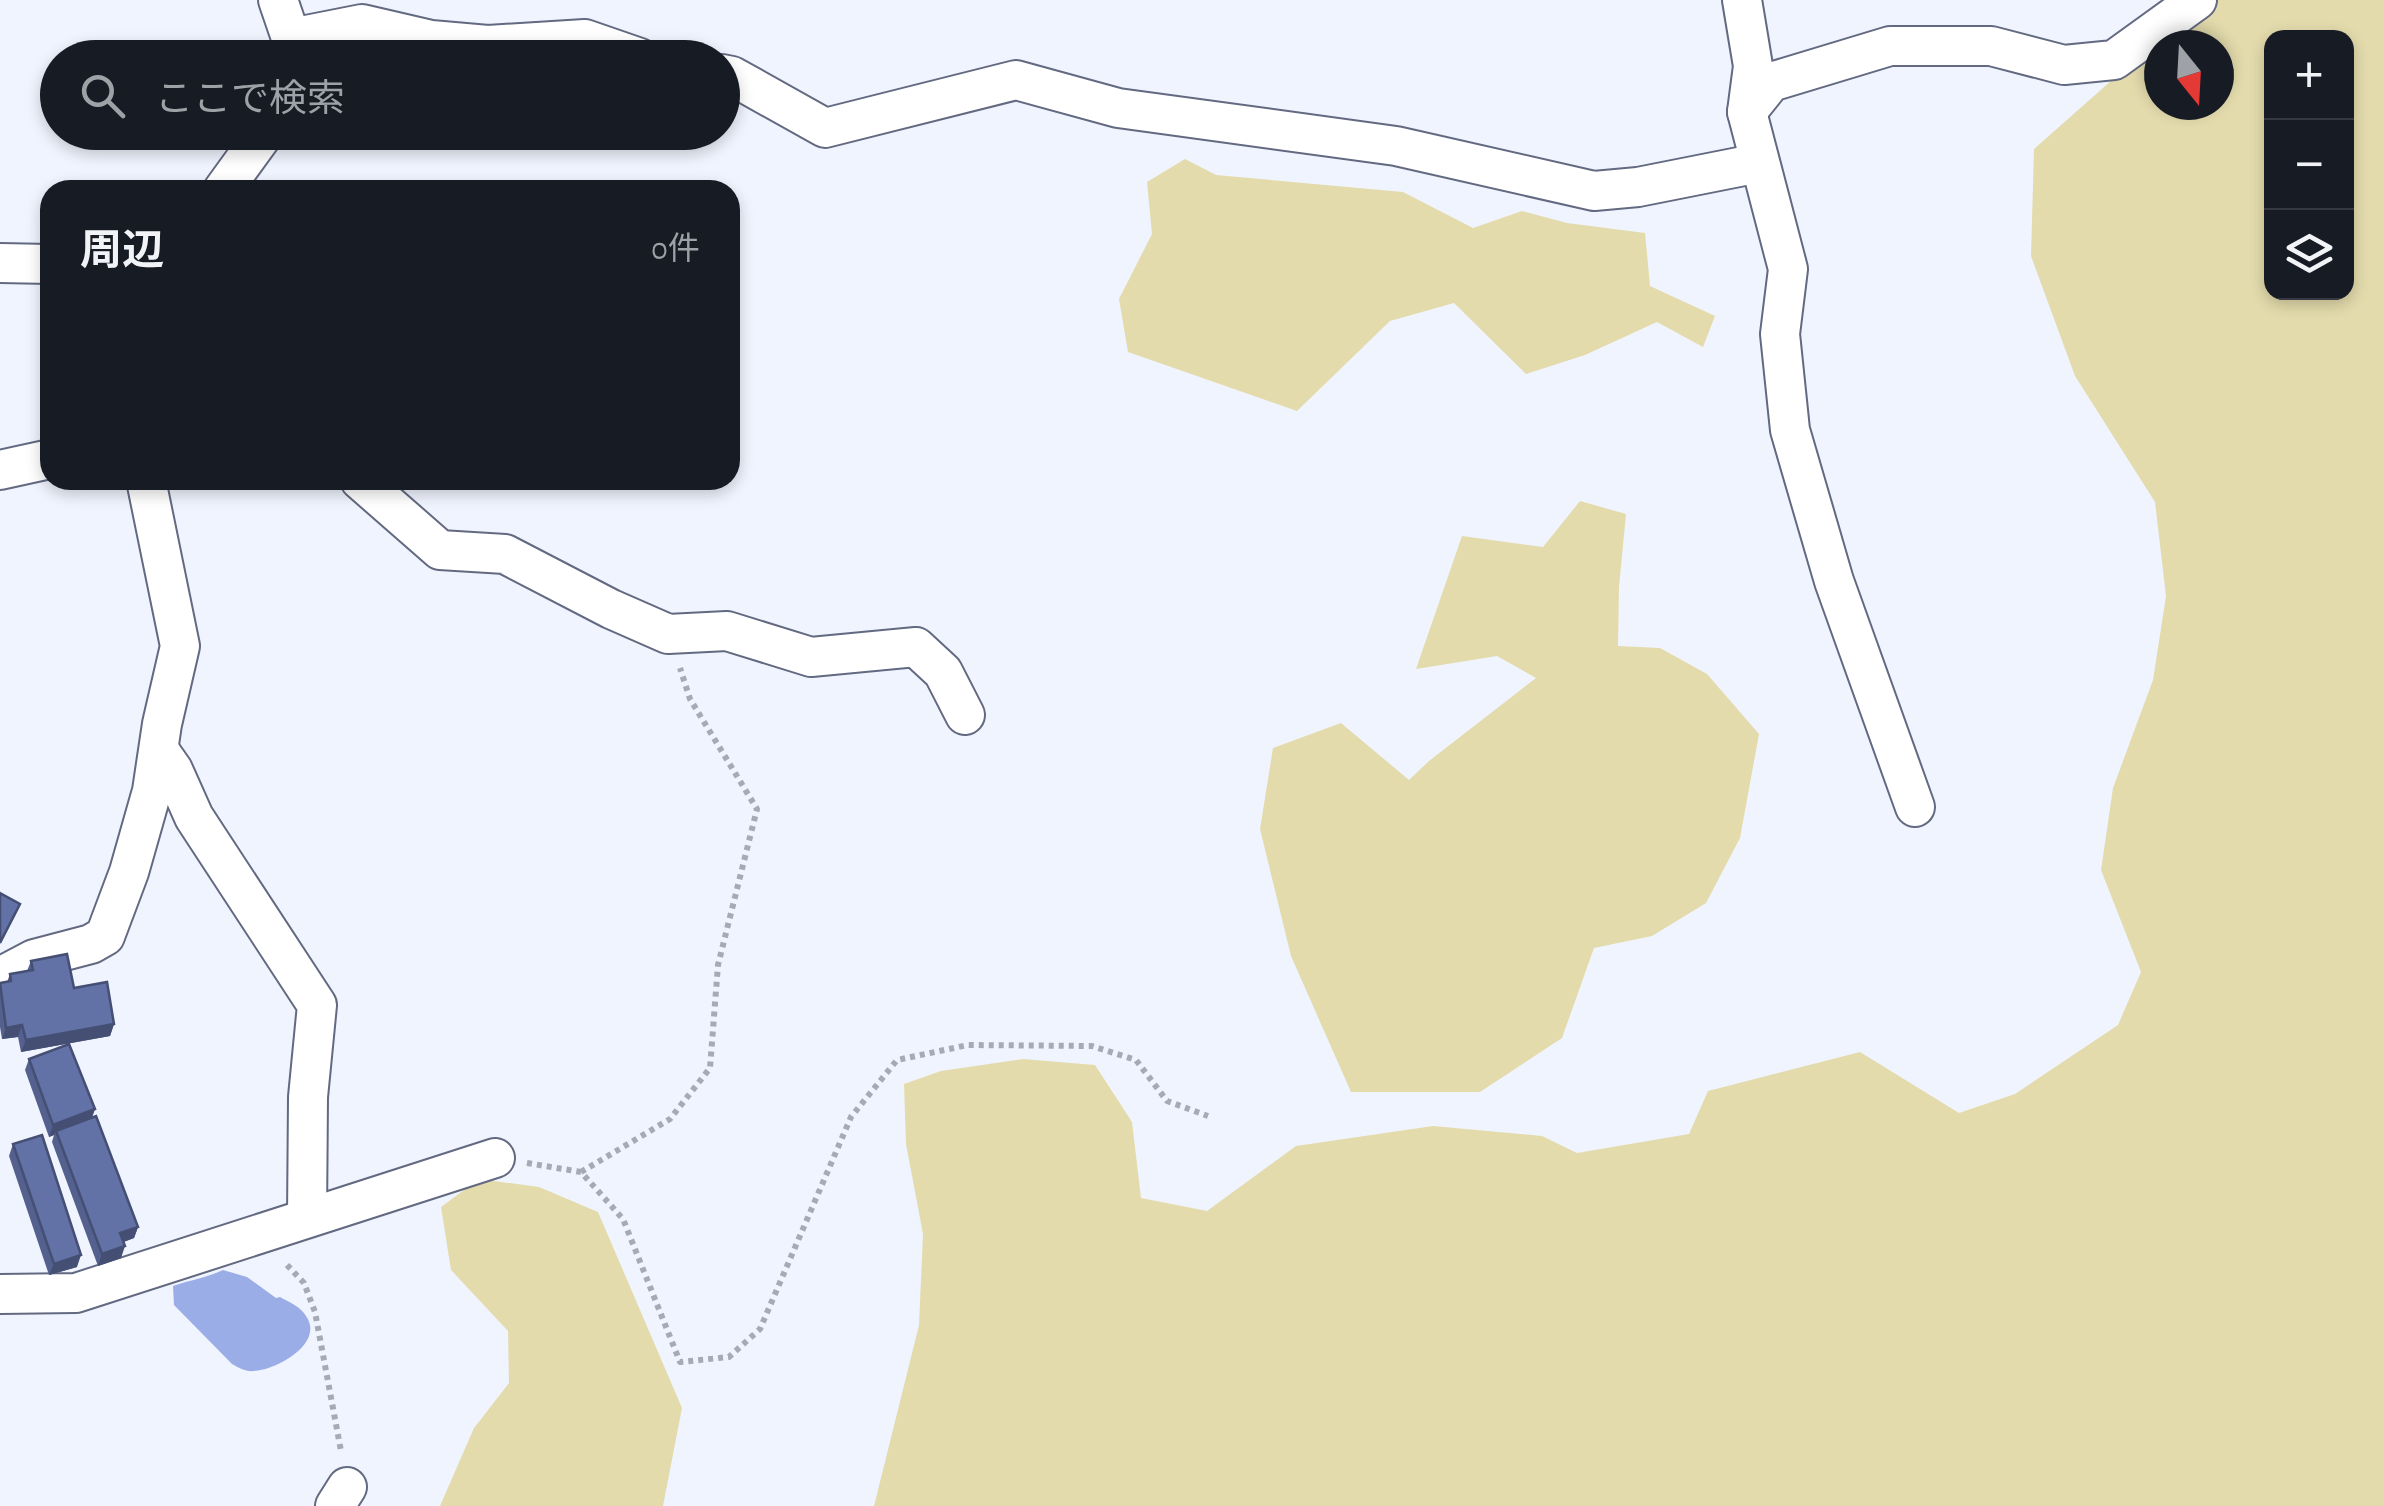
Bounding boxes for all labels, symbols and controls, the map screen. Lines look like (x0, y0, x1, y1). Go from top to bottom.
north arrow (2144, 30, 2234, 120)
map controls (2264, 30, 2354, 300)
button: + (2264, 30, 2354, 120)
search box (40, 40, 740, 150)
icon: search (75, 68, 130, 123)
text: ここで検索 (155, 81, 345, 119)
button: − (2264, 120, 2354, 210)
button: layers (2264, 210, 2354, 300)
text: 周辺 (80, 230, 164, 272)
text: 0件 (651, 233, 700, 265)

